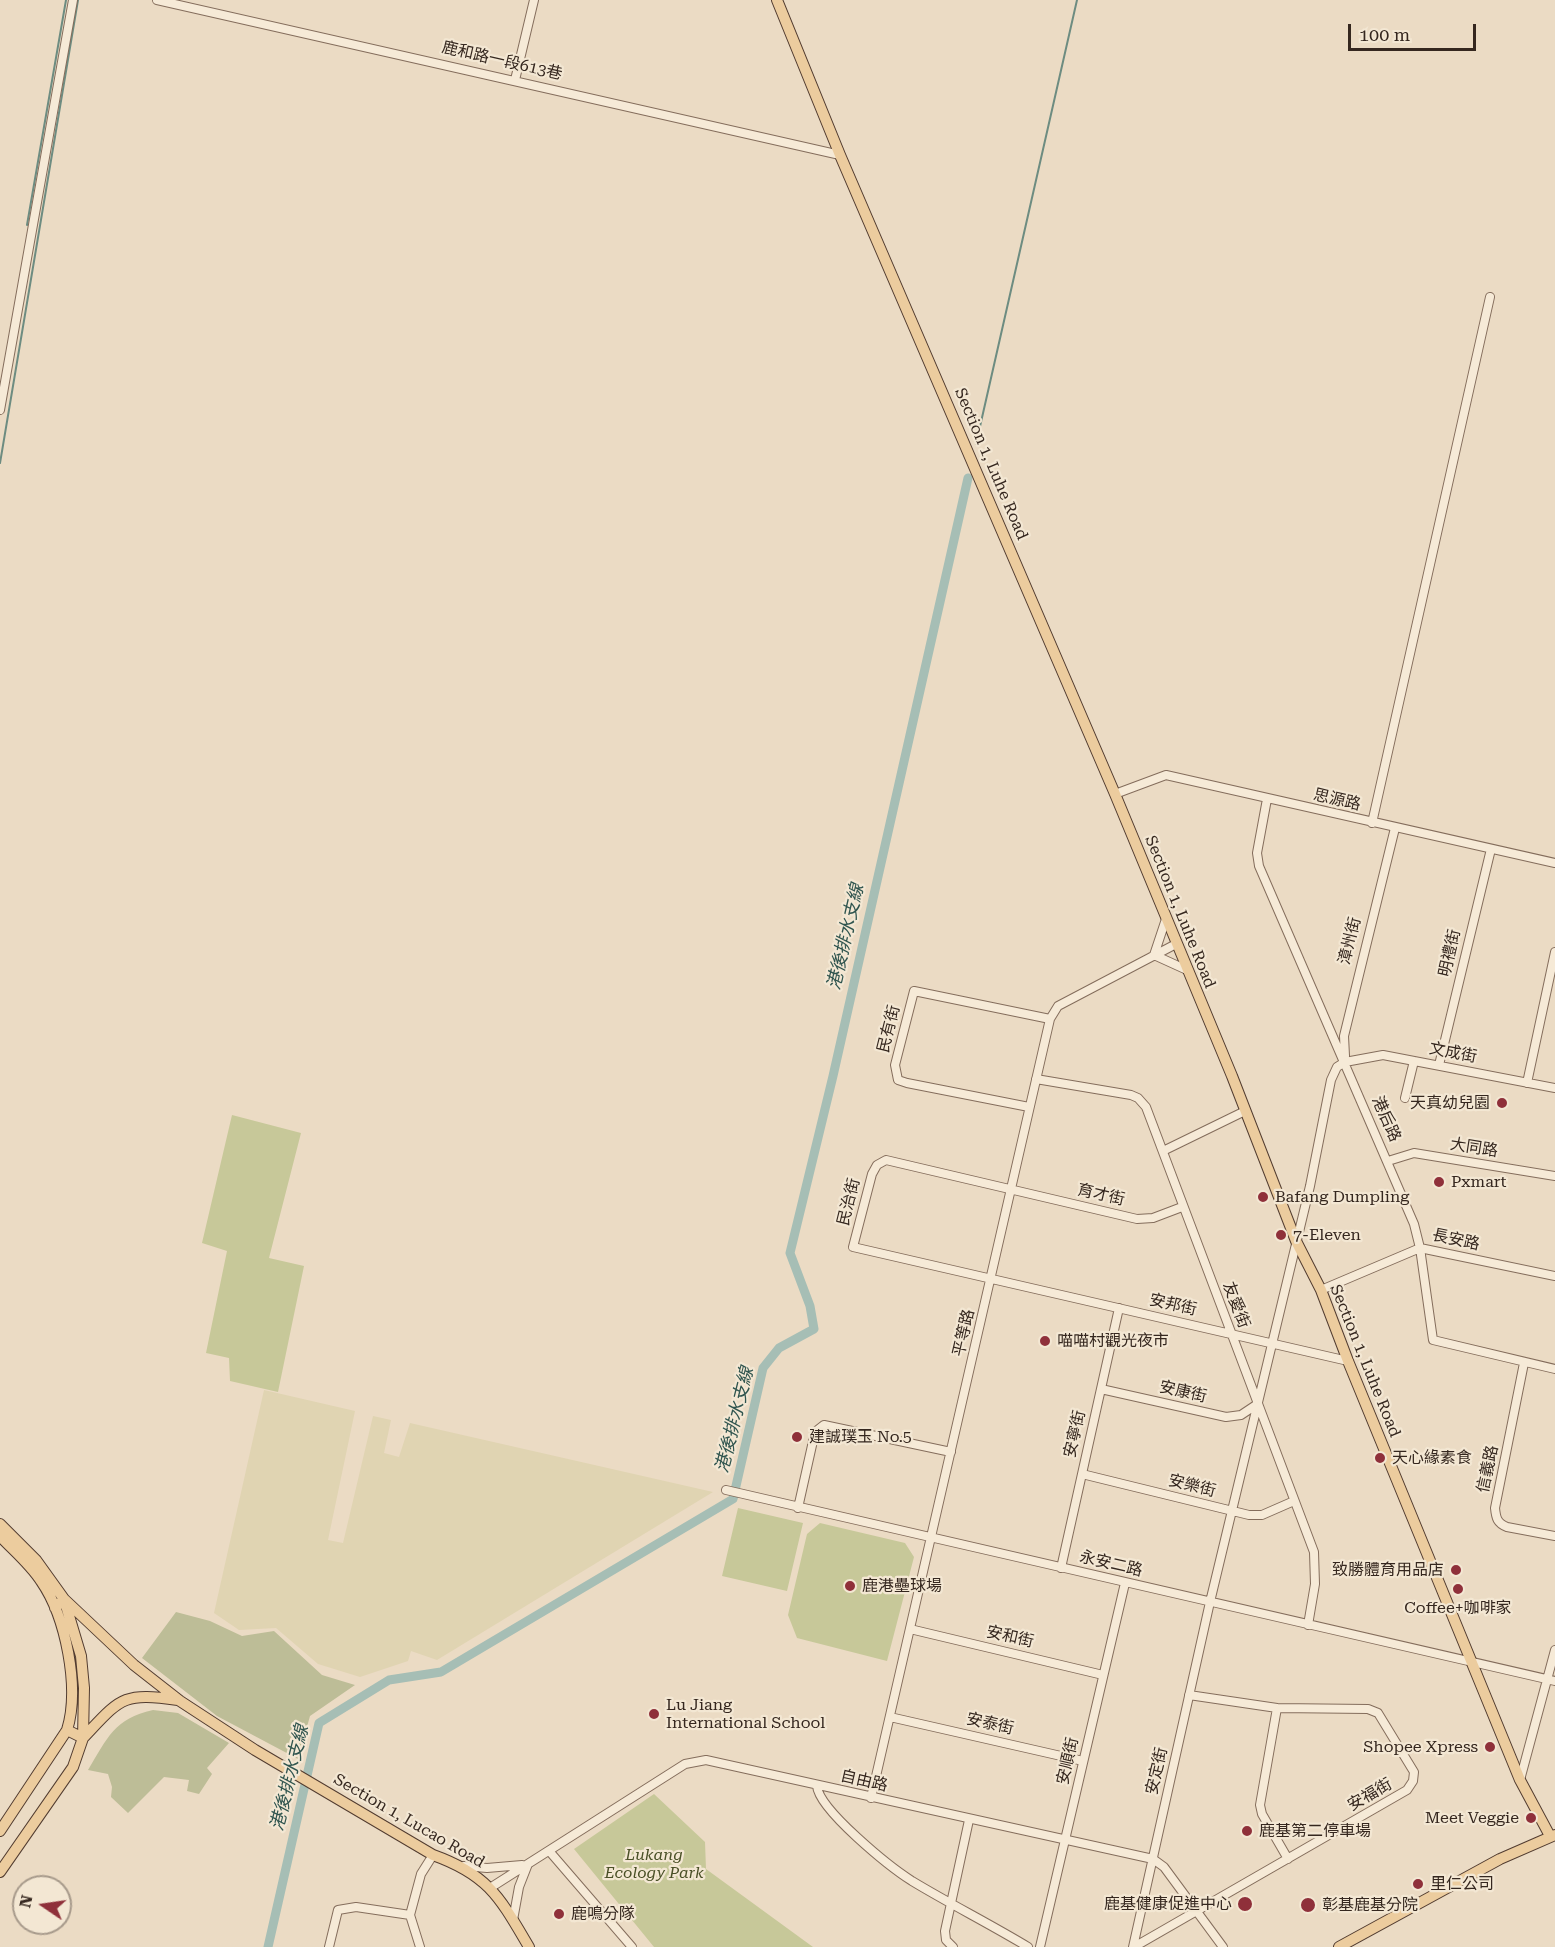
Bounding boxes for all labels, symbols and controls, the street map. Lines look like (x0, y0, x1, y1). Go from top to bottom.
scale bar (1351, 12, 1478, 50)
text: 100 m (1359, 24, 1410, 45)
street label: 鹿和路一段613巷 (440, 38, 564, 84)
street label: Section 1, Luhe Road (950, 385, 1032, 543)
street label: 思源路 (1311, 785, 1363, 815)
street label: Section 1, Luhe Road (1141, 833, 1219, 991)
water label: 港後排水支線 (823, 882, 869, 992)
street label: 漳州街 (1335, 915, 1365, 967)
street label: 明禮街 (1435, 927, 1465, 979)
street label: 民有街 (874, 1003, 904, 1055)
street label: 文成街 (1428, 1039, 1478, 1067)
street label: 港后路 (1367, 1093, 1405, 1145)
place label: 天真幼兒園 (1410, 1093, 1490, 1113)
marker: 天真幼兒園 (1495, 1096, 1509, 1110)
street label: 大同路 (1449, 1135, 1499, 1161)
place label: Pxmart (1451, 1172, 1507, 1192)
marker: Pxmart (1432, 1175, 1446, 1189)
street label: 民治街 (834, 1176, 864, 1228)
street label: 育才街 (1075, 1180, 1127, 1210)
place label: Bafang Dumpling (1275, 1187, 1409, 1207)
marker: Bafang Dumpling (1256, 1190, 1270, 1204)
place label: 7-Eleven (1293, 1225, 1361, 1245)
street label: 長安路 (1431, 1226, 1481, 1254)
marker: 7-Eleven (1274, 1228, 1288, 1242)
street label: 友愛街 (1218, 1279, 1254, 1331)
street label: Section 1, Luhe Road (1326, 1282, 1404, 1440)
street label: 安邦街 (1147, 1290, 1199, 1320)
street label: 平等路 (949, 1307, 979, 1359)
place label: 喵喵村觀光夜市 (1057, 1331, 1169, 1351)
marker: 喵喵村觀光夜市 (1038, 1334, 1052, 1348)
water label: 港後排水支線 (711, 1365, 759, 1475)
street label: 安康街 (1157, 1377, 1209, 1407)
street label: 安寧街 (1060, 1408, 1090, 1460)
place label: 建誠璞玉 No.5 (809, 1427, 912, 1447)
marker: 建誠璞玉 No.5 (790, 1430, 804, 1444)
street label: 信義路 (1474, 1444, 1502, 1494)
place label: 天心緣素食 (1392, 1448, 1472, 1468)
marker: 天心緣素食 (1373, 1451, 1387, 1465)
street label: 安樂街 (1166, 1471, 1218, 1501)
street label: 永安二路 (1078, 1547, 1144, 1581)
place label: 致勝體育用品店 (1332, 1560, 1444, 1580)
marker: 致勝體育用品店 (1449, 1563, 1463, 1577)
place label: 鹿港壘球場 (862, 1576, 942, 1596)
marker: 鹿港壘球場 (843, 1579, 857, 1593)
marker: Coffee+咖啡家 (1451, 1582, 1465, 1596)
place label: Coffee+咖啡家 (1404, 1598, 1512, 1618)
street label: 安和街 (984, 1622, 1036, 1652)
place label: Lu Jiang International School (666, 1695, 825, 1733)
marker: Lu Jiang International School (647, 1707, 661, 1721)
street label: 安泰街 (964, 1709, 1016, 1739)
water label: 港後排水支線 (266, 1723, 314, 1833)
street label: 安順街 (1053, 1735, 1083, 1787)
place label: Shopee Xpress (1363, 1737, 1478, 1757)
marker: Shopee Xpress (1483, 1740, 1497, 1754)
street label: 安定街 (1142, 1745, 1172, 1797)
street label: 自由路 (838, 1766, 890, 1796)
street label: Section 1, Lucao Road (330, 1770, 488, 1872)
street label: 安福街 (1344, 1775, 1396, 1815)
place label: Meet Veggie (1425, 1808, 1519, 1828)
marker: Meet Veggie (1524, 1811, 1538, 1825)
place label: 鹿基第二停車場 (1259, 1821, 1371, 1841)
marker: 鹿基第二停車場 (1240, 1824, 1254, 1838)
park label: Lukang Ecology Park (604, 1845, 704, 1883)
place label: 里仁公司 (1430, 1874, 1494, 1894)
north arrow (12, 1875, 72, 1935)
marker: 里仁公司 (1411, 1877, 1425, 1891)
text: N (15, 1893, 37, 1909)
place label: 鹿基健康促進中心 (1104, 1894, 1232, 1914)
marker: 鹿基健康促進中心 (1236, 1895, 1254, 1913)
place label: 彰基鹿基分院 (1322, 1895, 1418, 1915)
marker: 彰基鹿基分院 (1299, 1896, 1317, 1914)
place label: 鹿鳴分隊 (571, 1904, 635, 1924)
marker: 鹿鳴分隊 (552, 1907, 566, 1921)

